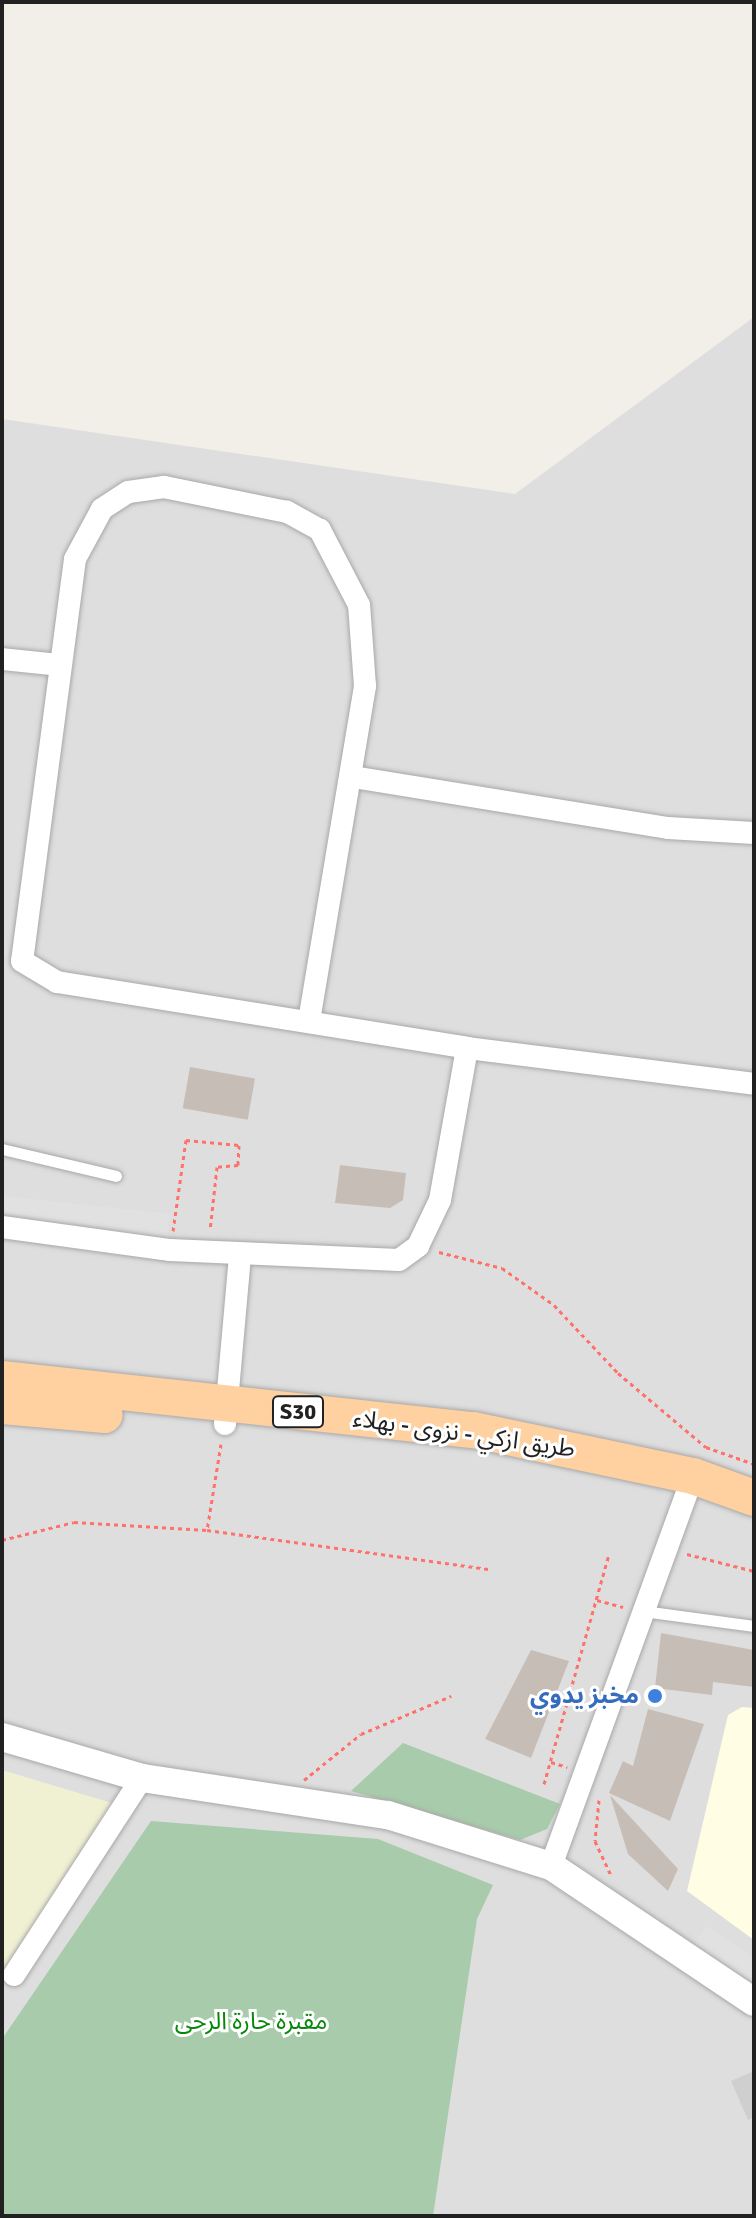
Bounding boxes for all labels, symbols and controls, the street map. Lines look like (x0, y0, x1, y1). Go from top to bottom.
road number: S30 (270, 1394, 326, 1430)
street label: طريق ازكي - نزوى - بهلاء (351, 1404, 577, 1464)
place label: مخبز يدوي (530, 1682, 639, 1710)
marker: مخبز يدوي (646, 1687, 664, 1705)
park label: مقبرة حارة الرحى (175, 2008, 327, 2036)

